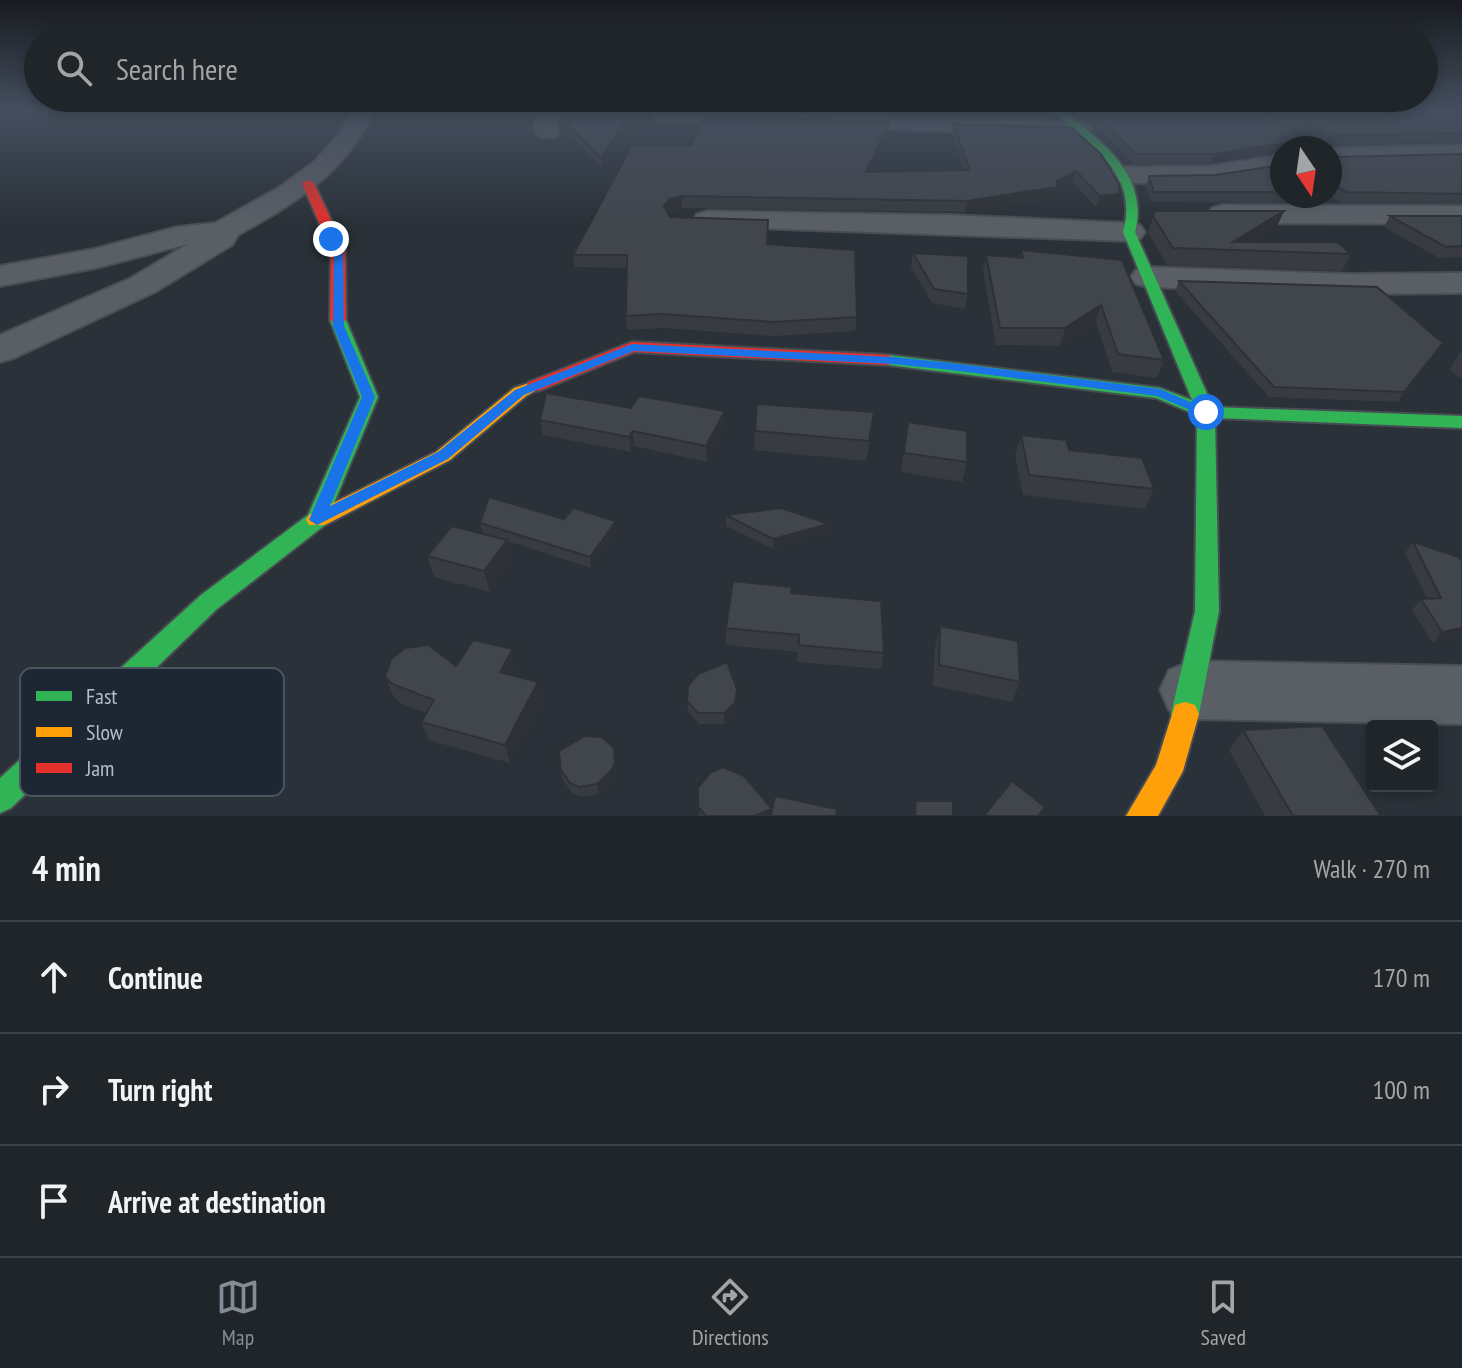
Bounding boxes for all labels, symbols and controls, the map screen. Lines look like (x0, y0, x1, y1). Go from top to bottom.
search box (24, 24, 1438, 112)
icon: search (52, 46, 96, 90)
text: Search here (116, 49, 238, 88)
north arrow (1270, 136, 1342, 208)
route end (313, 221, 349, 257)
route start (1188, 394, 1224, 430)
legend (20, 668, 284, 796)
text: Fast (86, 682, 117, 710)
text: Slow (86, 718, 123, 746)
map controls (1366, 720, 1438, 792)
button: layers (1366, 720, 1438, 792)
text: Jam (85, 754, 114, 782)
text: 4 min (32, 846, 101, 890)
text: Walk · 270 m (1313, 852, 1430, 885)
icon: ahead (32, 955, 76, 999)
text: Continue (108, 958, 203, 997)
text: 170 m (1372, 961, 1430, 994)
icon: right (32, 1067, 76, 1111)
text: Turn right (108, 1070, 212, 1109)
text: 100 m (1372, 1073, 1430, 1106)
icon: arrive (32, 1179, 76, 1223)
text: Arrive at destination (108, 1182, 326, 1221)
tab: Map (216, 1275, 260, 1351)
tab: Directions (692, 1275, 769, 1351)
tab: Saved (1201, 1275, 1246, 1351)

